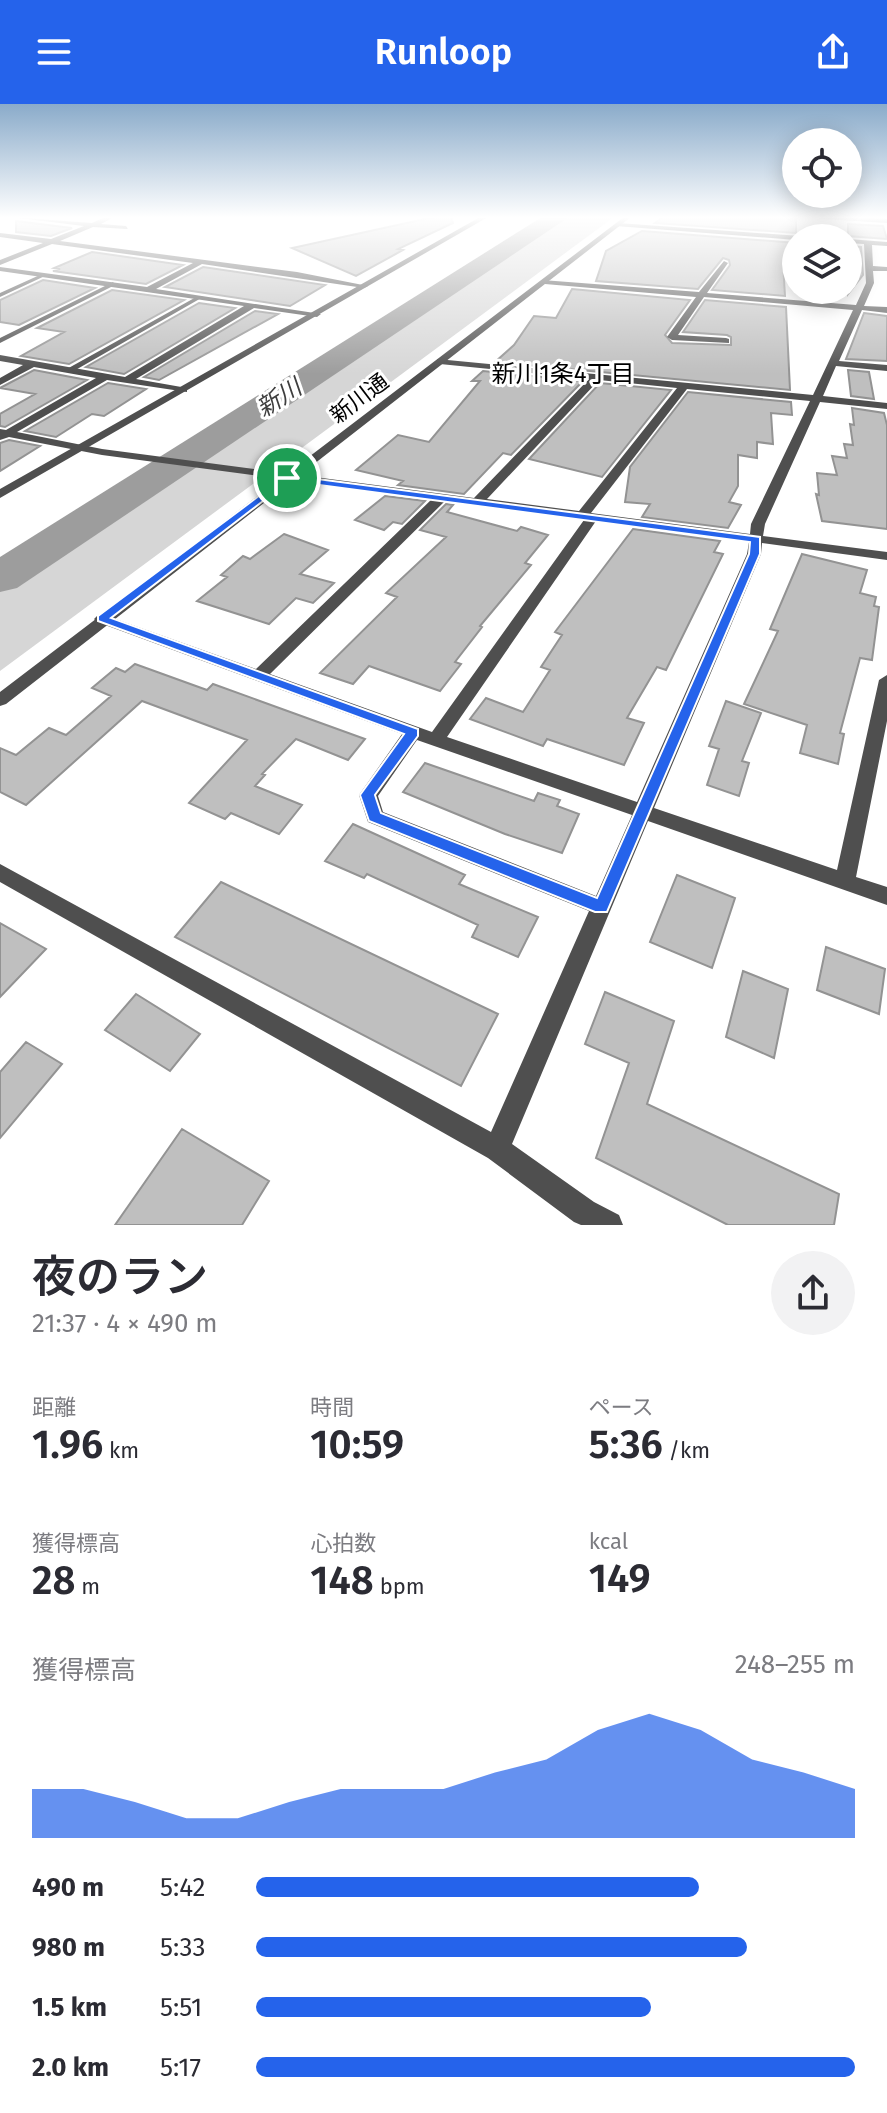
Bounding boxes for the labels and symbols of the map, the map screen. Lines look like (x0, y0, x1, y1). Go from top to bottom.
district label: 新川1条4丁目 (491, 360, 635, 388)
street label: 新川通 (325, 368, 394, 429)
water label: 新川 (251, 372, 309, 423)
pin (253, 444, 321, 512)

